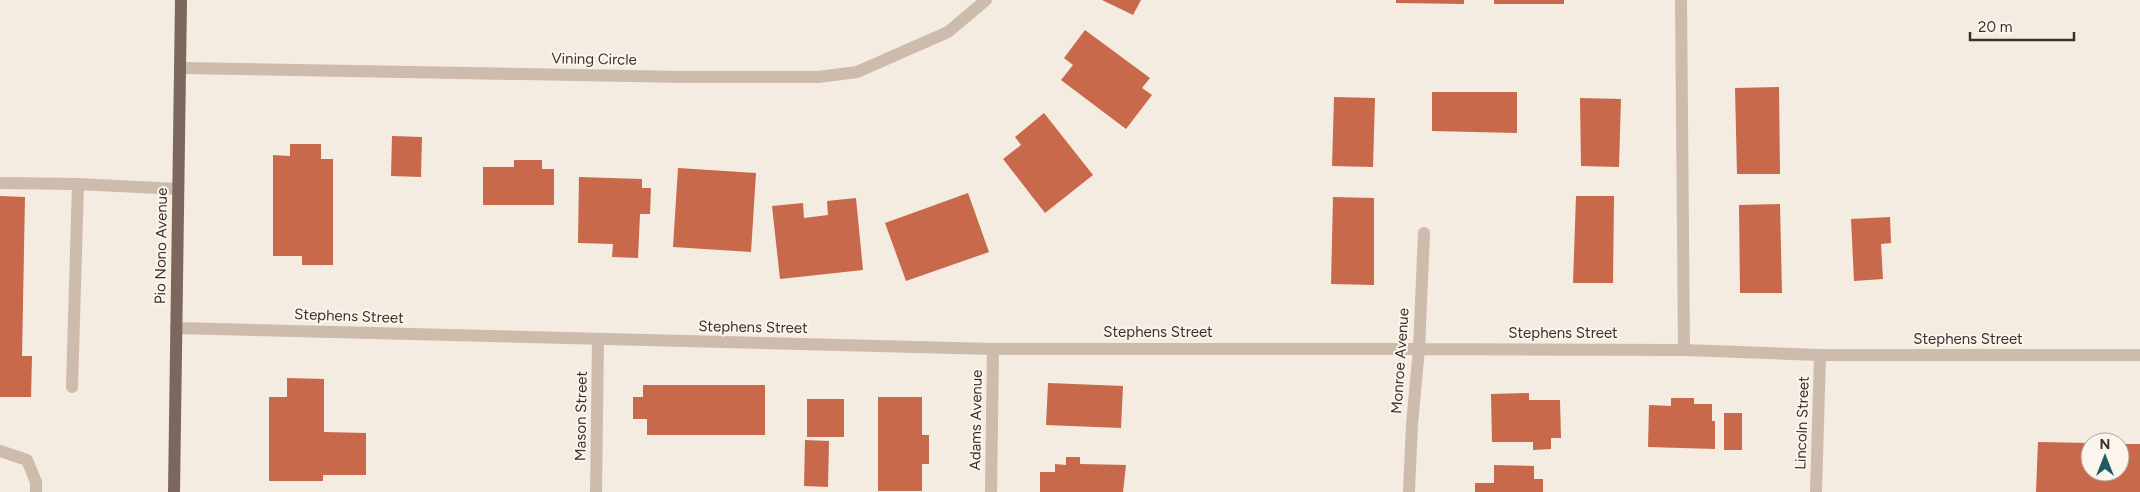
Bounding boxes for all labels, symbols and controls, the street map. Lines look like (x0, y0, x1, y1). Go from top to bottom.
scale bar (1970, 10, 2074, 42)
text: 20 m (1978, 18, 2012, 36)
street label: Vining Circle (551, 49, 637, 69)
street label: Pio Nono Avenue (151, 188, 171, 304)
street label: Stephens Street (294, 305, 404, 327)
street label: Monroe Avenue (1387, 307, 1413, 415)
street label: Stephens Street (698, 317, 808, 337)
street label: Stephens Street (1103, 323, 1213, 341)
street label: Stephens Street (1508, 324, 1618, 342)
street label: Stephens Street (1913, 330, 2023, 348)
street label: Mason Street (571, 370, 591, 461)
street label: Adams Avenue (966, 370, 986, 470)
street label: Lincoln Street (1791, 375, 1813, 470)
north arrow (2080, 432, 2130, 482)
text: N (2100, 436, 2110, 453)

